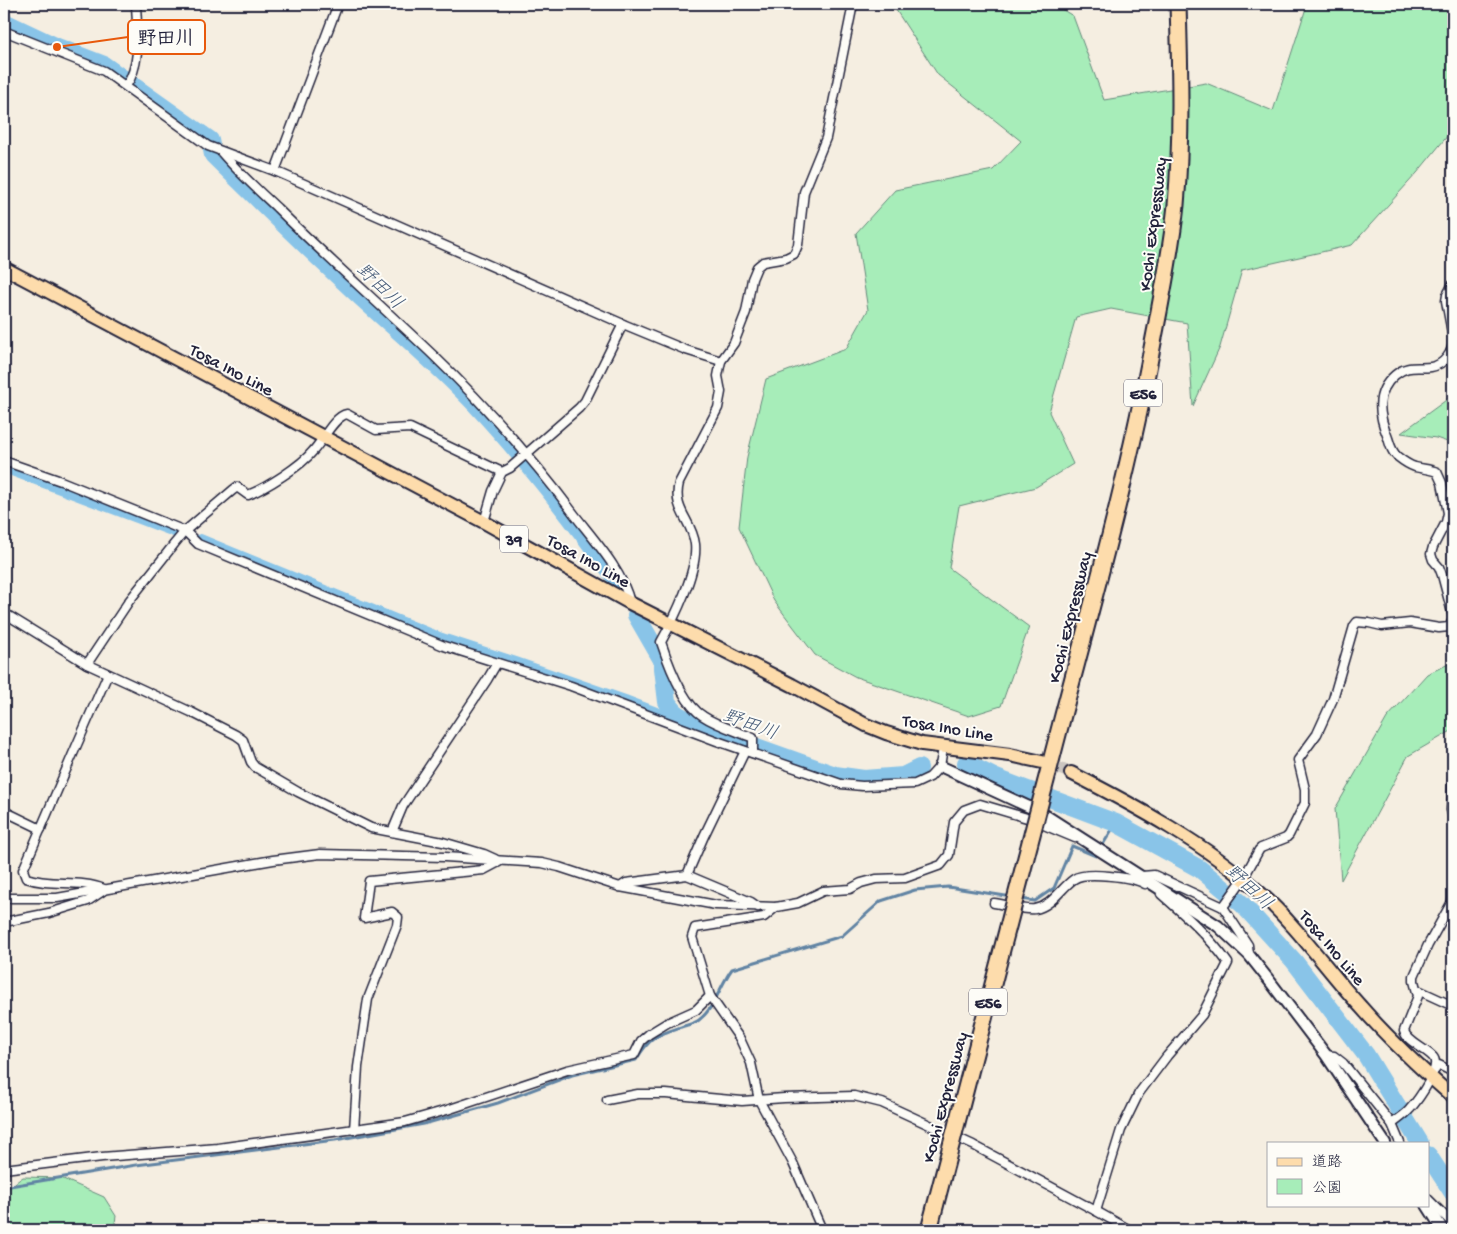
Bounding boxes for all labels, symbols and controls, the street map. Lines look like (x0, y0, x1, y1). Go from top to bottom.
callout: 野田川 (128, 20, 205, 54)
text: 野田川 (137, 28, 195, 52)
street label: Kochi Expressway (1136, 156, 1173, 292)
water label: 野田川 (350, 259, 407, 316)
street label: Tosa Ino Line (184, 340, 277, 402)
road number: E56 (1124, 379, 1162, 406)
road number: 39 (500, 526, 528, 552)
street label: Tosa Ino Line (542, 530, 634, 594)
street label: Kochi Expressway (1045, 550, 1098, 685)
water label: 野田川 (719, 706, 781, 747)
street label: Tosa Ino Line (899, 711, 995, 748)
water label: 野田川 (1219, 861, 1276, 916)
street label: Tosa Ino Line (1293, 906, 1369, 991)
road number: E56 (969, 989, 1007, 1016)
street label: Kochi Expressway (919, 1030, 974, 1165)
legend (1267, 1142, 1430, 1206)
text: 道路 (1312, 1154, 1342, 1172)
text: 公園 (1312, 1180, 1342, 1198)

